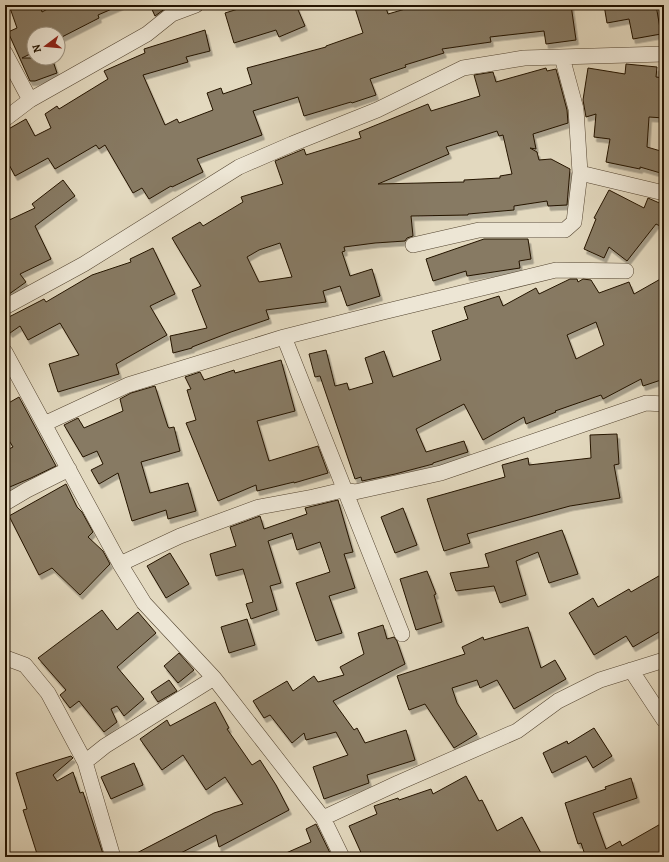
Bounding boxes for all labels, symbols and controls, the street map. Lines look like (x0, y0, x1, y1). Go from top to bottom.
north arrow (26, 26, 66, 66)
text: N (29, 43, 45, 55)

